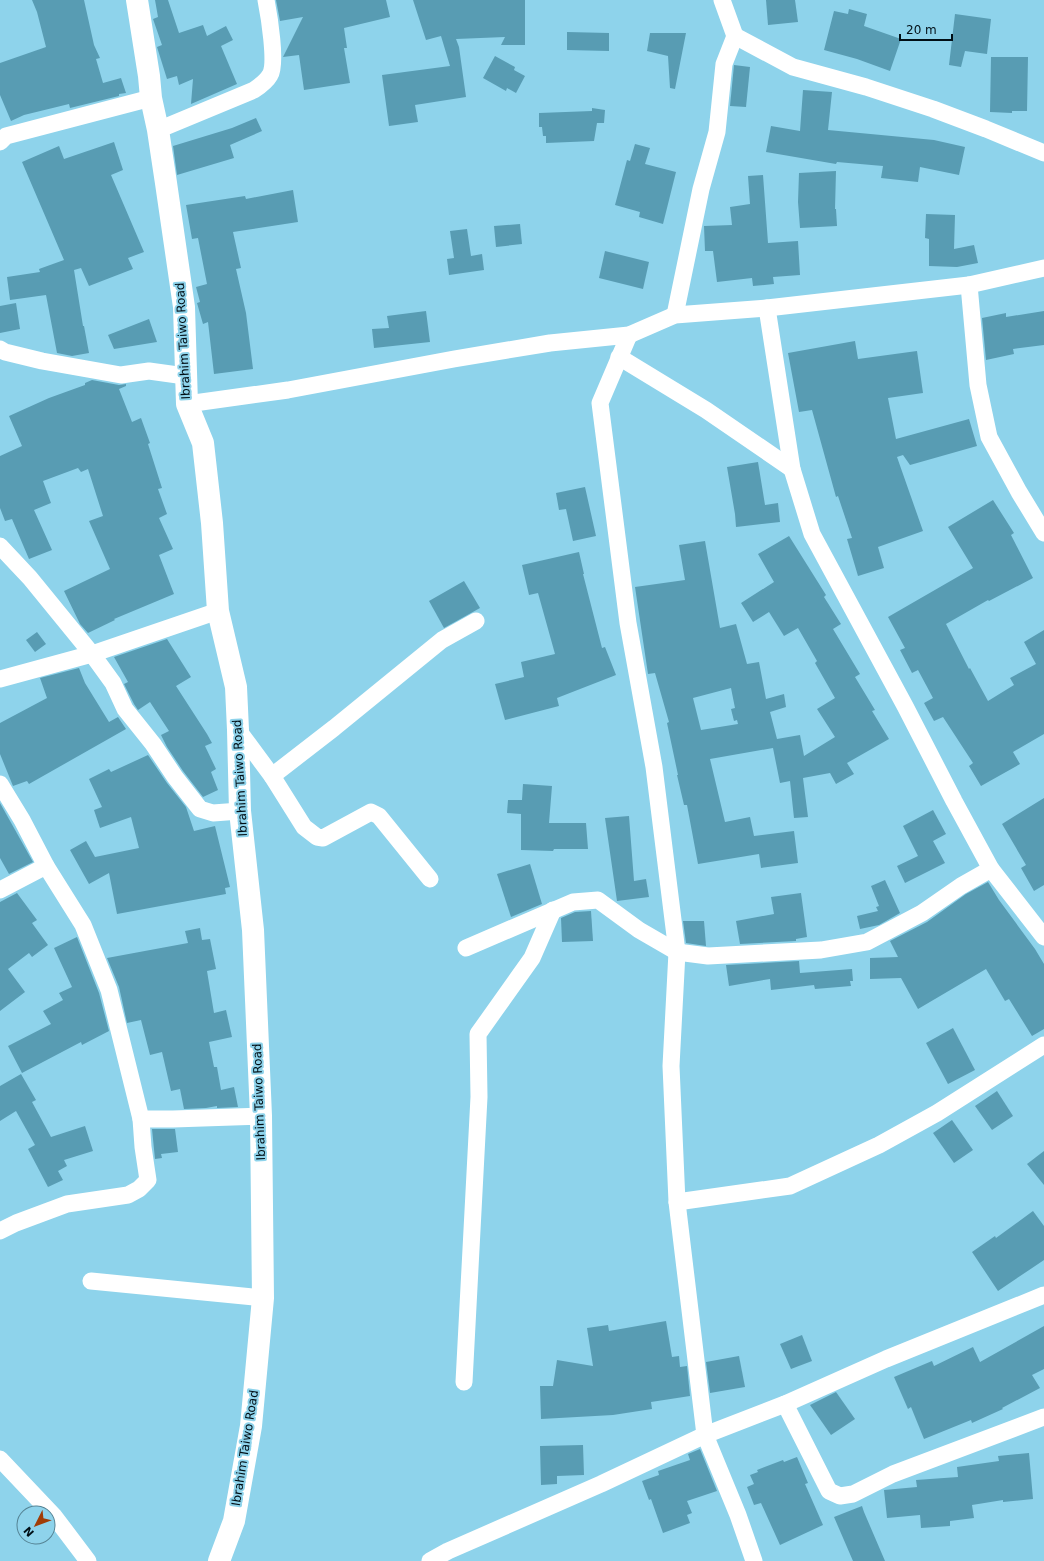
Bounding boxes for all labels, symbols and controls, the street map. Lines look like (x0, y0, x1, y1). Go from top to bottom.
scale bar (900, 16, 952, 42)
text: 20 m (906, 23, 937, 37)
street label: Ibrahim Taiwo Road (173, 282, 193, 400)
street label: Ibrahim Taiwo Road (230, 719, 250, 837)
street label: Ibrahim Taiwo Road (250, 1043, 268, 1161)
street label: Ibrahim Taiwo Road (229, 1389, 261, 1507)
north arrow (16, 1505, 56, 1545)
text: N (21, 1524, 37, 1539)

